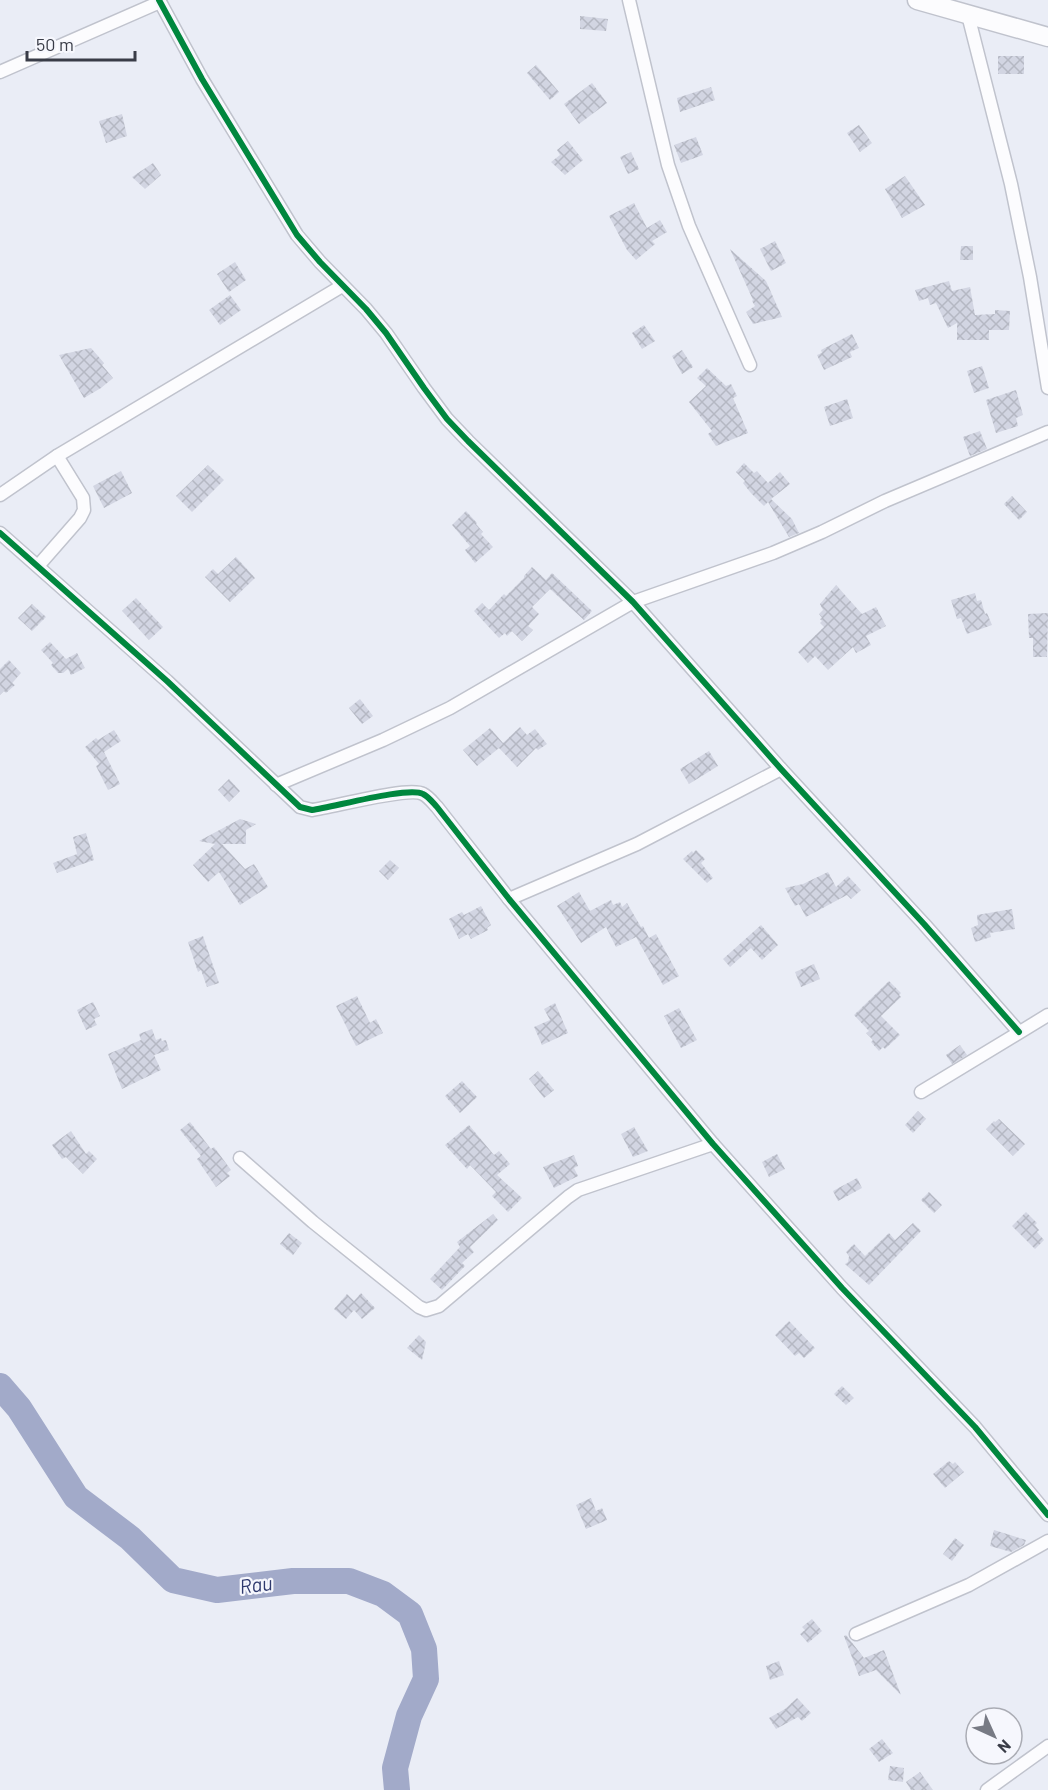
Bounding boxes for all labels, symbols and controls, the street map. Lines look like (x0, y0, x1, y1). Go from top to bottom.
scale bar (27, 24, 135, 62)
text: 50 m (36, 33, 74, 55)
water label: Rau (238, 1570, 274, 1598)
north arrow (964, 1706, 1024, 1766)
text: N (994, 1736, 1015, 1757)

